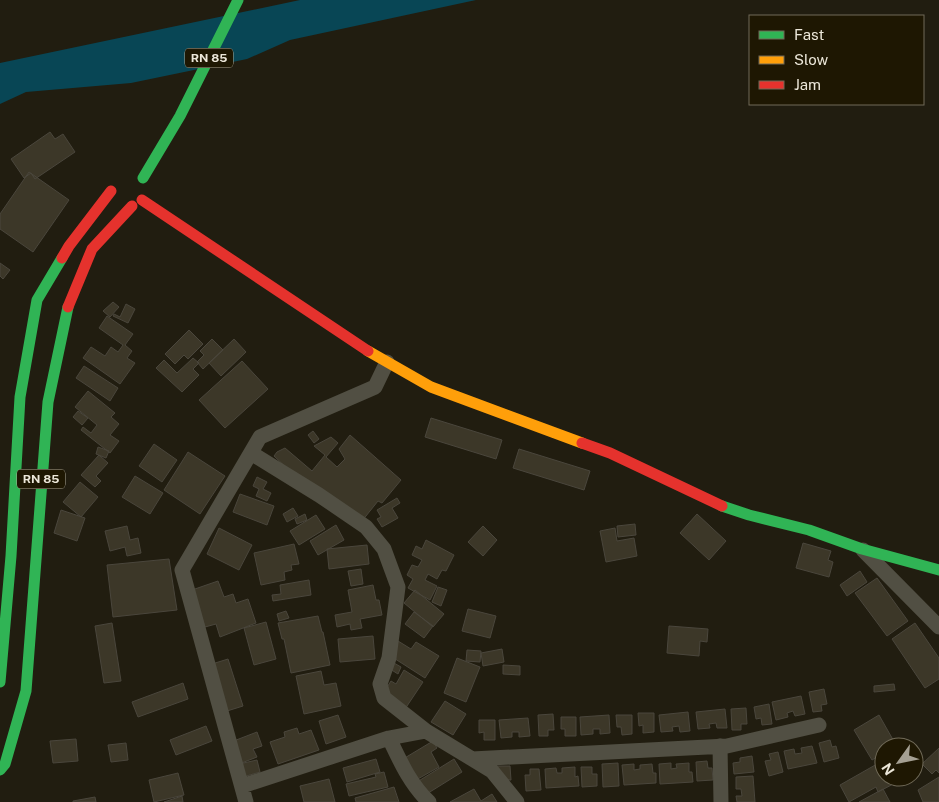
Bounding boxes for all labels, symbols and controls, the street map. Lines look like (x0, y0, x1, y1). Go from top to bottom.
legend (749, 15, 924, 105)
text: Fast (794, 26, 824, 43)
road number: RN 85 (185, 48, 233, 68)
text: Slow (794, 51, 829, 68)
text: Jam (794, 76, 821, 93)
road number: RN 85 (17, 469, 65, 488)
north arrow (874, 737, 924, 787)
text: N (878, 760, 898, 778)

